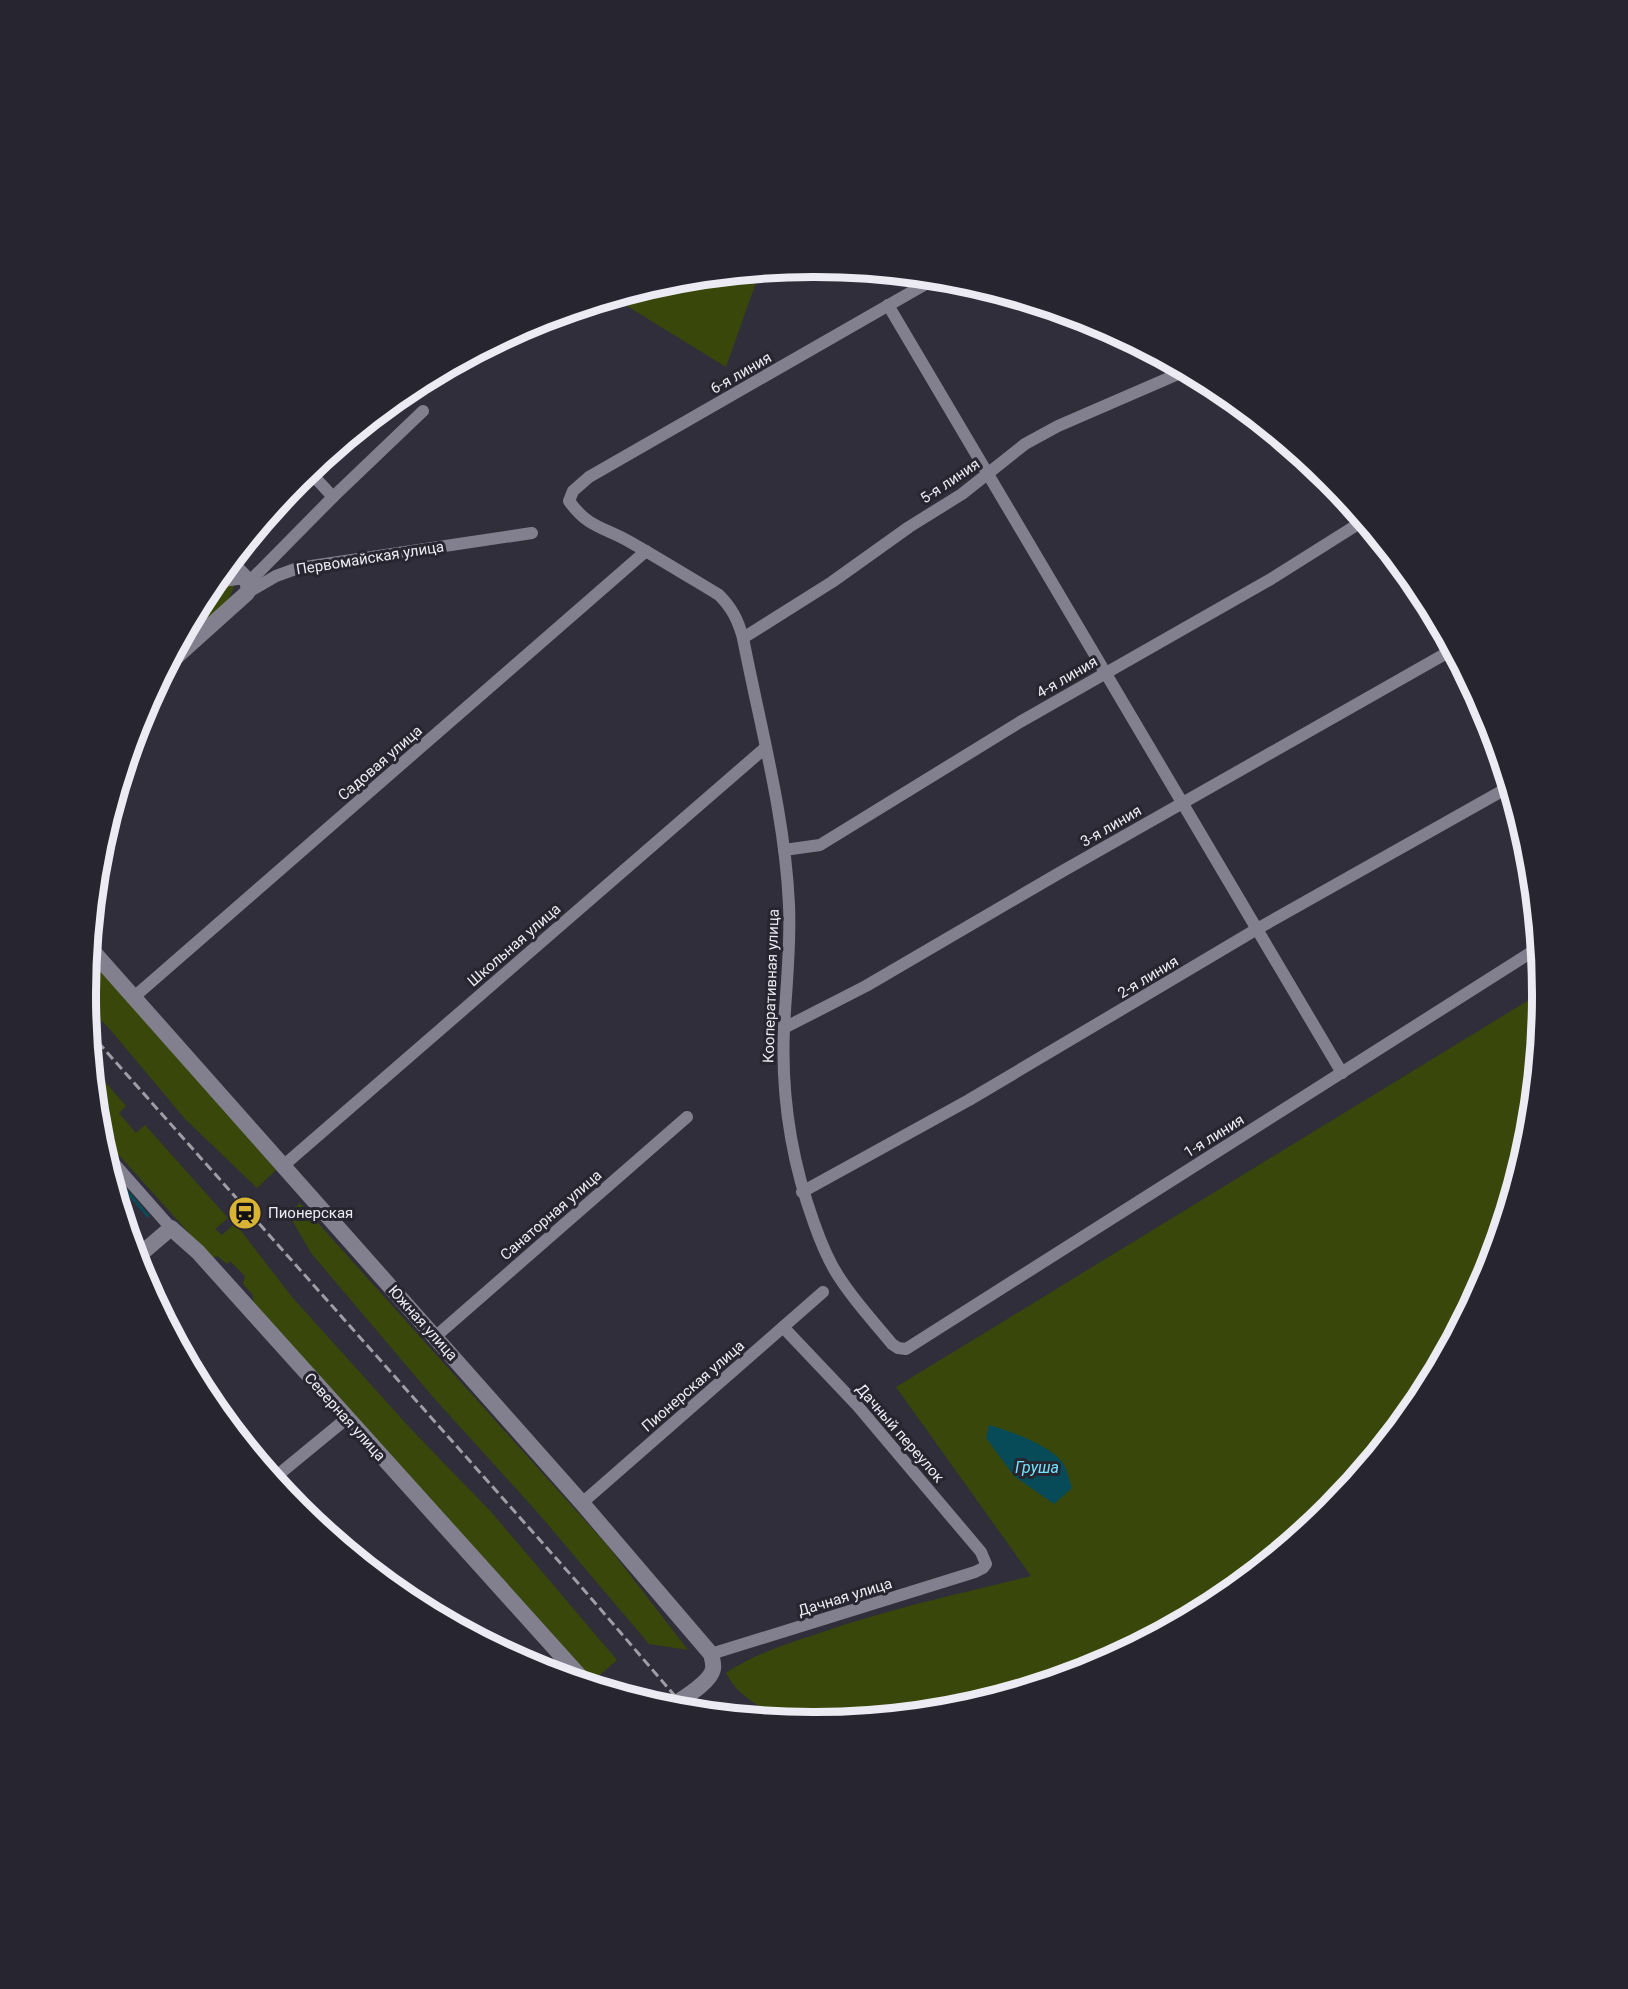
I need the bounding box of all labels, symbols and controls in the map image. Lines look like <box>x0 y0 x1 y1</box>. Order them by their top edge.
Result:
street label: 6-я линия <box>707 348 775 398</box>
street label: 5-я линия <box>917 455 983 507</box>
street label: Первомайская улица <box>295 537 445 579</box>
street label: 4-я линия <box>1033 652 1101 702</box>
street label: Садовая улица <box>334 722 426 804</box>
street label: 3-я линия <box>1077 801 1145 851</box>
street label: Школьная улица <box>464 900 564 990</box>
street label: Кооперативная улица <box>759 909 783 1063</box>
street label: 2-я линия <box>1114 952 1182 1002</box>
street label: 1-я линия <box>1181 1111 1247 1161</box>
street label: Санаторная улица <box>497 1166 605 1264</box>
station icon: Пионерская <box>227 1195 263 1231</box>
place label: Пионерская <box>268 1204 353 1222</box>
street label: Южная улица <box>385 1282 461 1364</box>
street label: Пионерская улица <box>638 1336 748 1436</box>
street label: Северная улица <box>301 1369 389 1465</box>
street label: Дачный переулок <box>852 1380 948 1486</box>
water label: Груша <box>1015 1458 1059 1477</box>
street label: Дачная улица <box>796 1574 894 1620</box>

